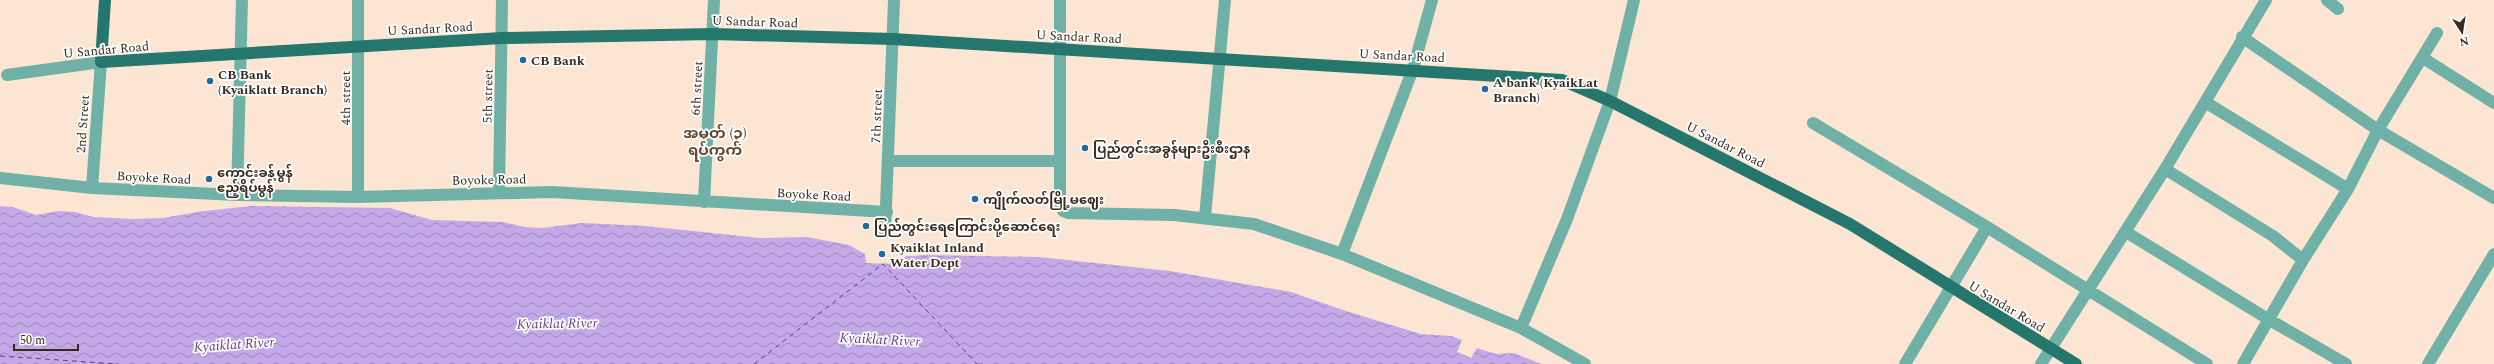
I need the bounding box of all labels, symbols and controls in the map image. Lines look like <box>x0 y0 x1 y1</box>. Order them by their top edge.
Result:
street label: U Sandar Road <box>712 11 798 33</box>
north arrow <box>2442 12 2482 52</box>
street label: U Sandar Road <box>386 17 474 41</box>
street label: U Sandar Road <box>1035 25 1123 49</box>
text: N <box>2458 32 2470 51</box>
street label: U Sandar Road <box>62 36 150 64</box>
street label: U Sandar Road <box>1358 44 1446 68</box>
place label: CB Bank <box>531 51 585 71</box>
marker: CB Bank <box>518 55 528 65</box>
street label: 6th street <box>686 60 708 116</box>
place label: CB Bank (Kyaiklatt Branch) <box>218 65 327 100</box>
street label: 5th street <box>478 68 498 123</box>
street label: 4th street <box>336 70 356 125</box>
place label: A bank (KyaikLat Branch) <box>1493 73 1598 108</box>
marker: CB Bank (Kyaiklatt Branch) <box>205 76 215 86</box>
marker: A bank (KyaikLat Branch) <box>1480 84 1490 94</box>
street label: 7th street <box>866 88 888 144</box>
street label: 2nd Street <box>71 94 95 154</box>
street label: U Sandar Road <box>1683 116 1768 173</box>
district label: အမှတ် (၃) ရပ်ကွက် <box>683 122 747 162</box>
place label: ပြည်တွင်းအခွန်များဦးစီးဌာန <box>1093 139 1250 160</box>
marker: ပြည်တွင်းအခွန်များဦးစီးဌာန <box>1080 143 1090 153</box>
place label: ကောင်းခန့်မွန် ဧည့်ရိပ်မွန် <box>217 163 293 198</box>
street label: Boyoke Road <box>116 166 192 190</box>
street label: Boyoke Road <box>451 169 527 191</box>
marker: ကောင်းခန့်မွန် ဧည့်ရိပ်မွန် <box>204 174 214 184</box>
street label: Boyoke Road <box>776 183 852 207</box>
place label: ကျိုက်လတ်မြို့မဈေး <box>983 190 1104 211</box>
marker: ကျိုက်လတ်မြို့မဈေး <box>970 194 980 204</box>
place label: ပြည်တွင်းရေကြောင်းပို့ဆောင်ရေး <box>874 217 1061 237</box>
marker: ပြည်တွင်းရေကြောင်းပို့ဆောင်ရေး <box>861 221 871 231</box>
place label: Kyaiklat Inland Water Dept <box>890 238 984 273</box>
marker: Kyaiklat Inland Water Dept <box>877 249 887 259</box>
street label: U Sandar Road <box>1964 276 2049 338</box>
water label: Kyaiklat River <box>516 312 598 335</box>
scale bar <box>14 326 78 352</box>
water label: Kyaiklat River <box>839 327 921 352</box>
text: 50 m <box>20 331 45 350</box>
water label: Kyaiklat River <box>193 331 275 358</box>

